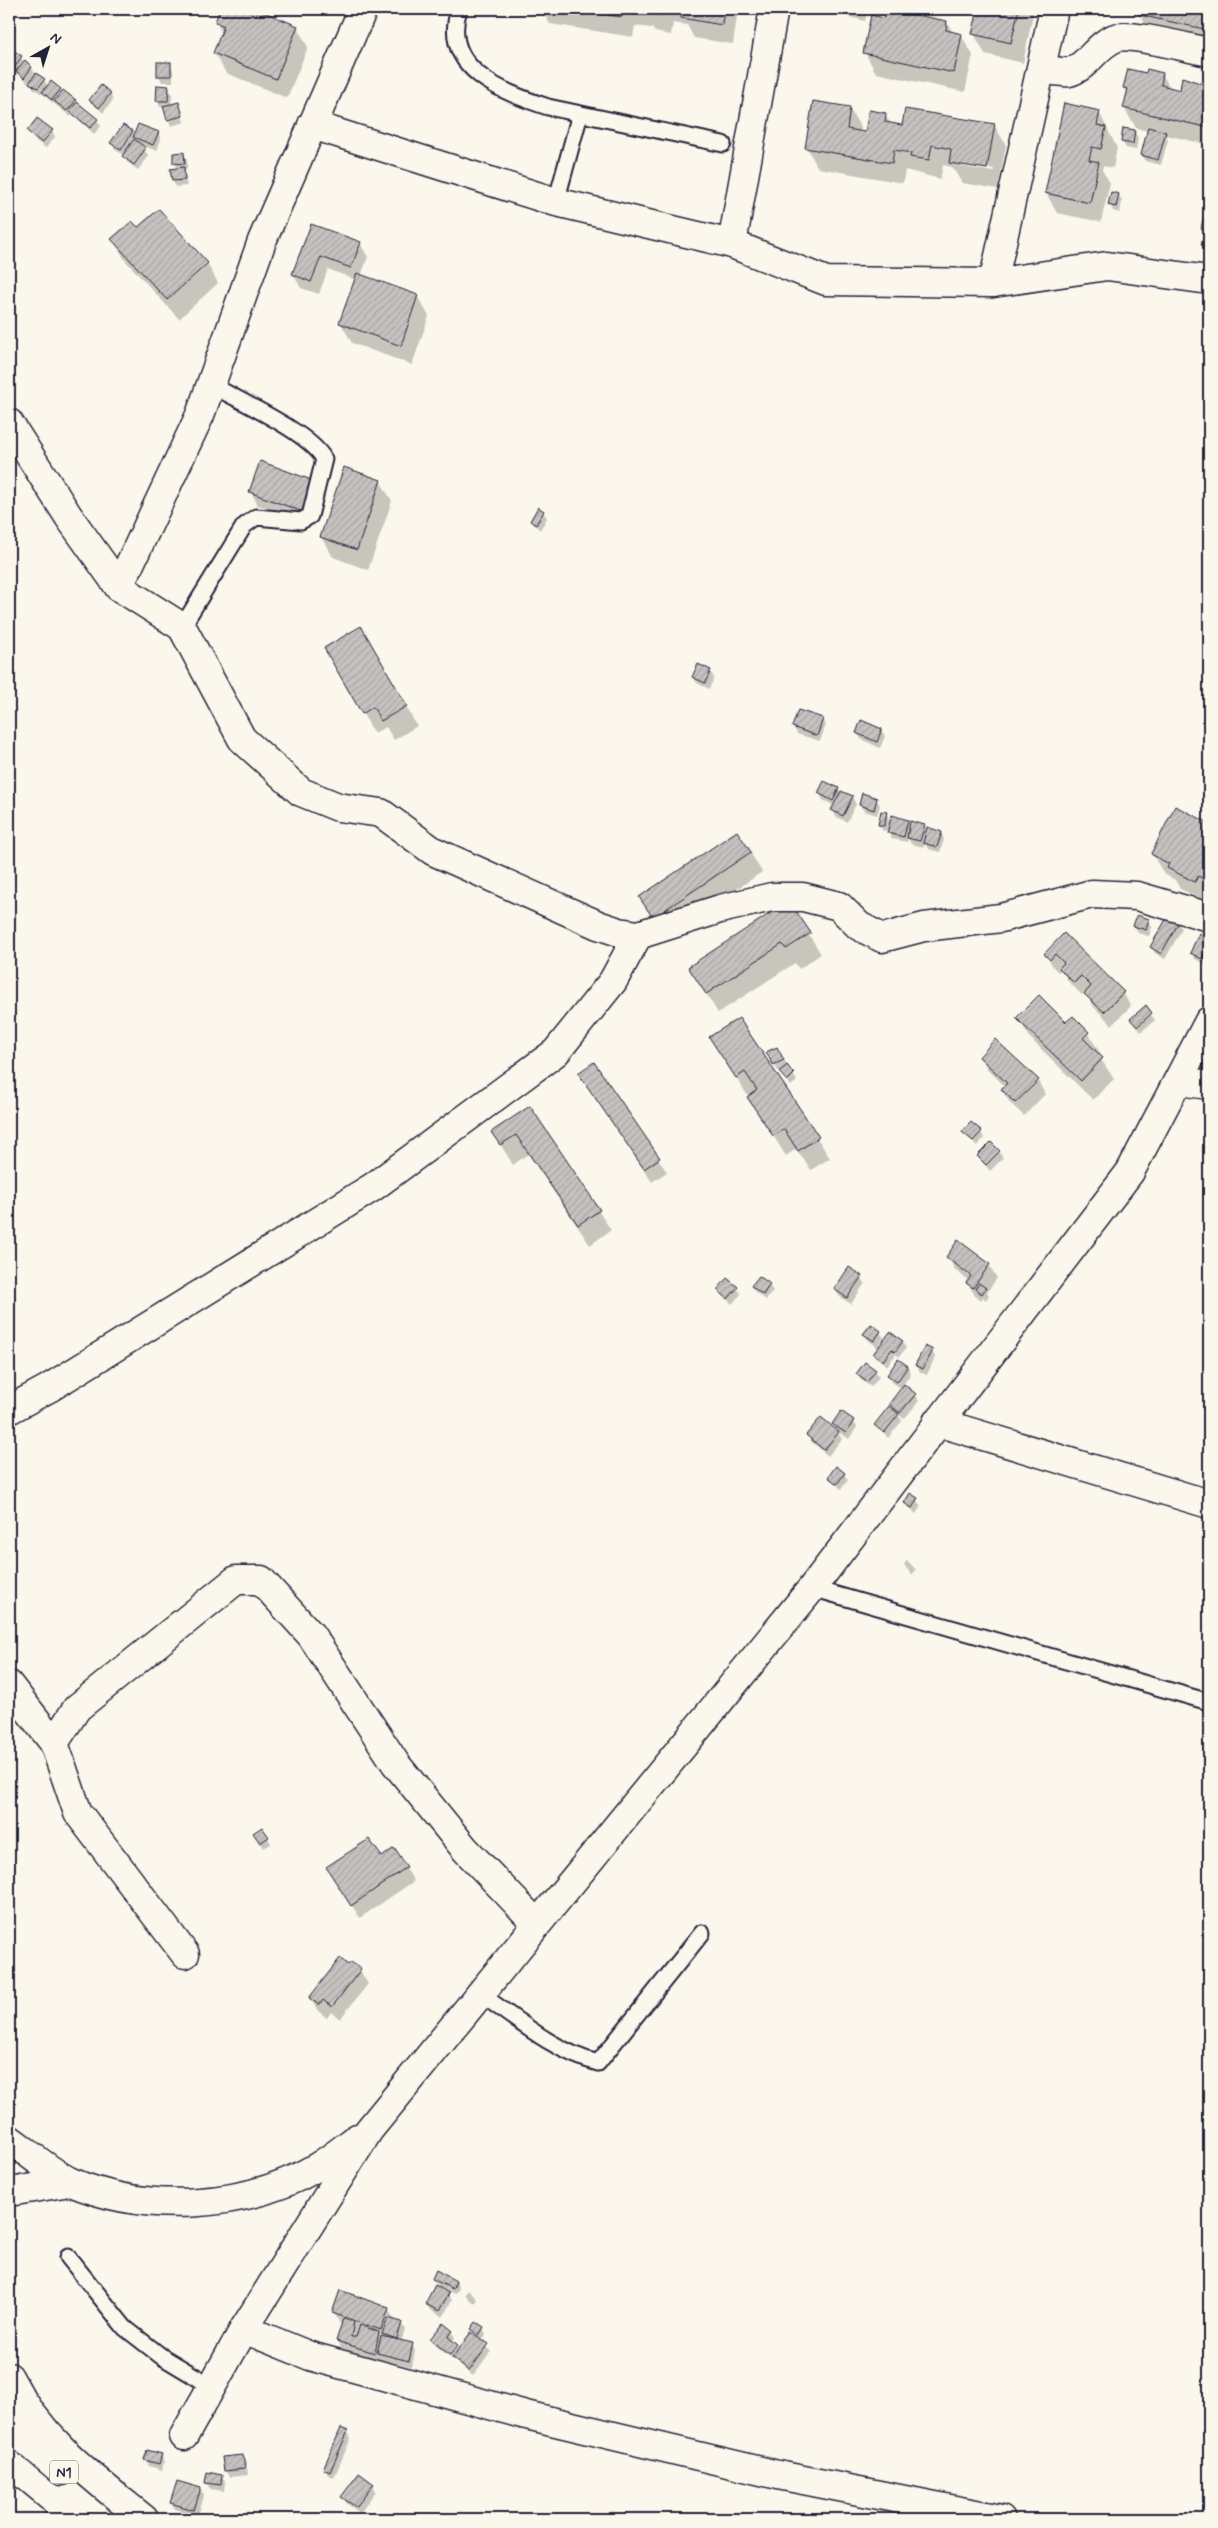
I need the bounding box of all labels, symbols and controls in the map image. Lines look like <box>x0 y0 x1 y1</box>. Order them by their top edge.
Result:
north arrow <box>22 22 72 72</box>
text: N <box>46 29 65 49</box>
road number: N1 <box>50 2460 78 2484</box>

